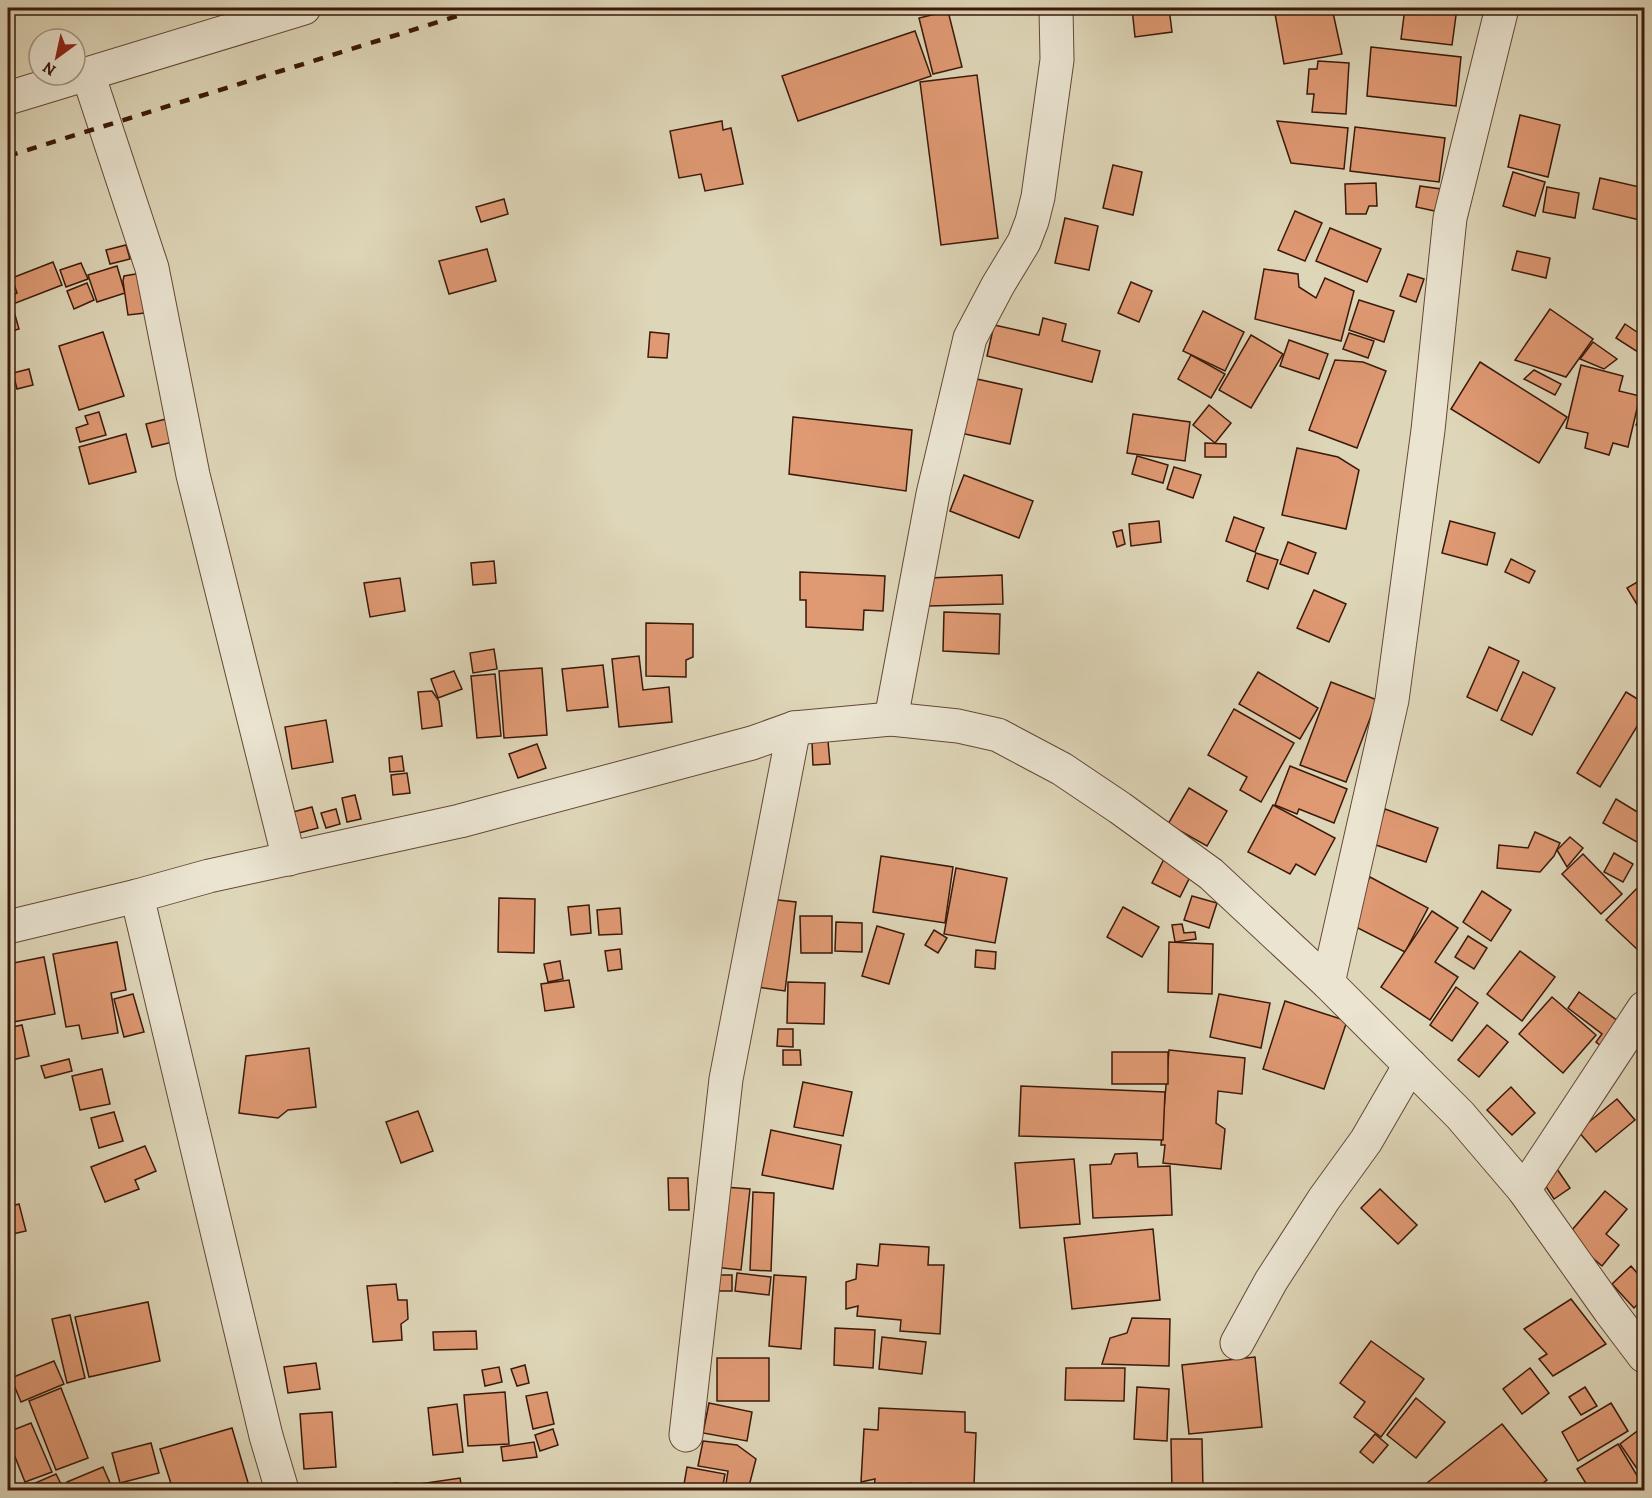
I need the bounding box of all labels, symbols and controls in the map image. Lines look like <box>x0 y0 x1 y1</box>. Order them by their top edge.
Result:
north arrow <box>27 27 87 87</box>
text: N <box>38 56 60 81</box>

